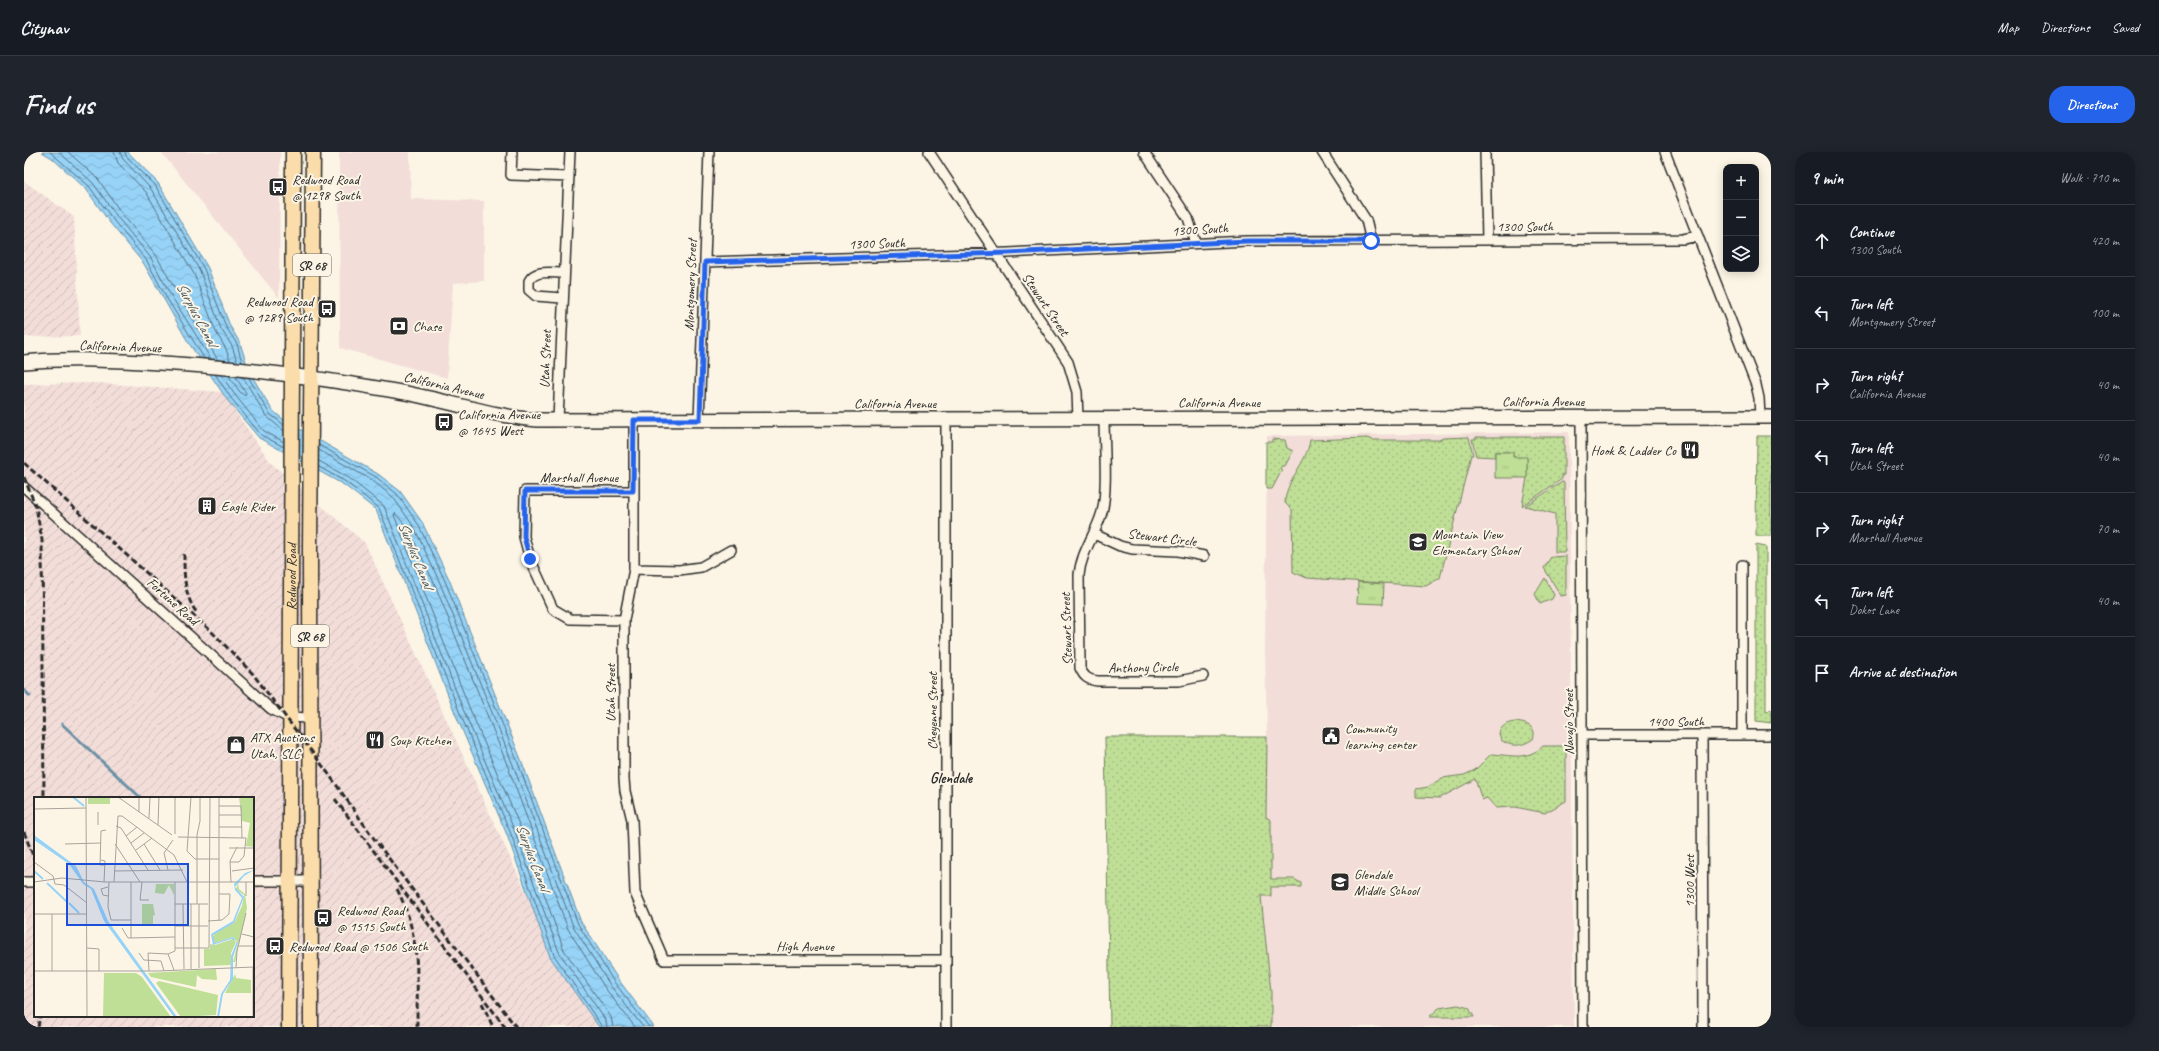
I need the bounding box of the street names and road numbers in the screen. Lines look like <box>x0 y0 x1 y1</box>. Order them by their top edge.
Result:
street label: 1300 South <box>1497 218 1554 235</box>
street label: 1300 South <box>1171 219 1229 240</box>
street label: 1300 South <box>849 234 906 253</box>
street label: Montgomery Street <box>680 236 701 331</box>
road number: SR 68 <box>293 254 331 276</box>
street label: Stewart Street <box>1018 270 1074 340</box>
street label: Utah Street <box>536 328 555 388</box>
street label: California Avenue <box>79 337 163 356</box>
street label: California Avenue <box>402 368 487 403</box>
street label: California Avenue <box>1502 393 1585 410</box>
street label: California Avenue <box>1178 394 1261 411</box>
street label: California Avenue <box>854 395 937 412</box>
street label: Marshall Avenue <box>540 469 620 486</box>
street label: Stewart Circle <box>1127 525 1198 550</box>
street label: Redwood Road <box>283 541 300 611</box>
street label: Fortune Road <box>143 574 204 631</box>
street label: Stewart Street <box>1057 591 1076 665</box>
road number: SR 68 <box>291 625 329 647</box>
street label: Anthony Circle <box>1108 658 1179 677</box>
street label: Utah Street <box>602 663 619 722</box>
street label: Cheyenne Street <box>924 671 941 750</box>
street label: Navajo Street <box>1560 688 1577 755</box>
street label: 1400 South <box>1648 713 1705 730</box>
street label: 1300 West <box>1681 853 1698 907</box>
street label: High Avenue <box>776 938 835 955</box>

